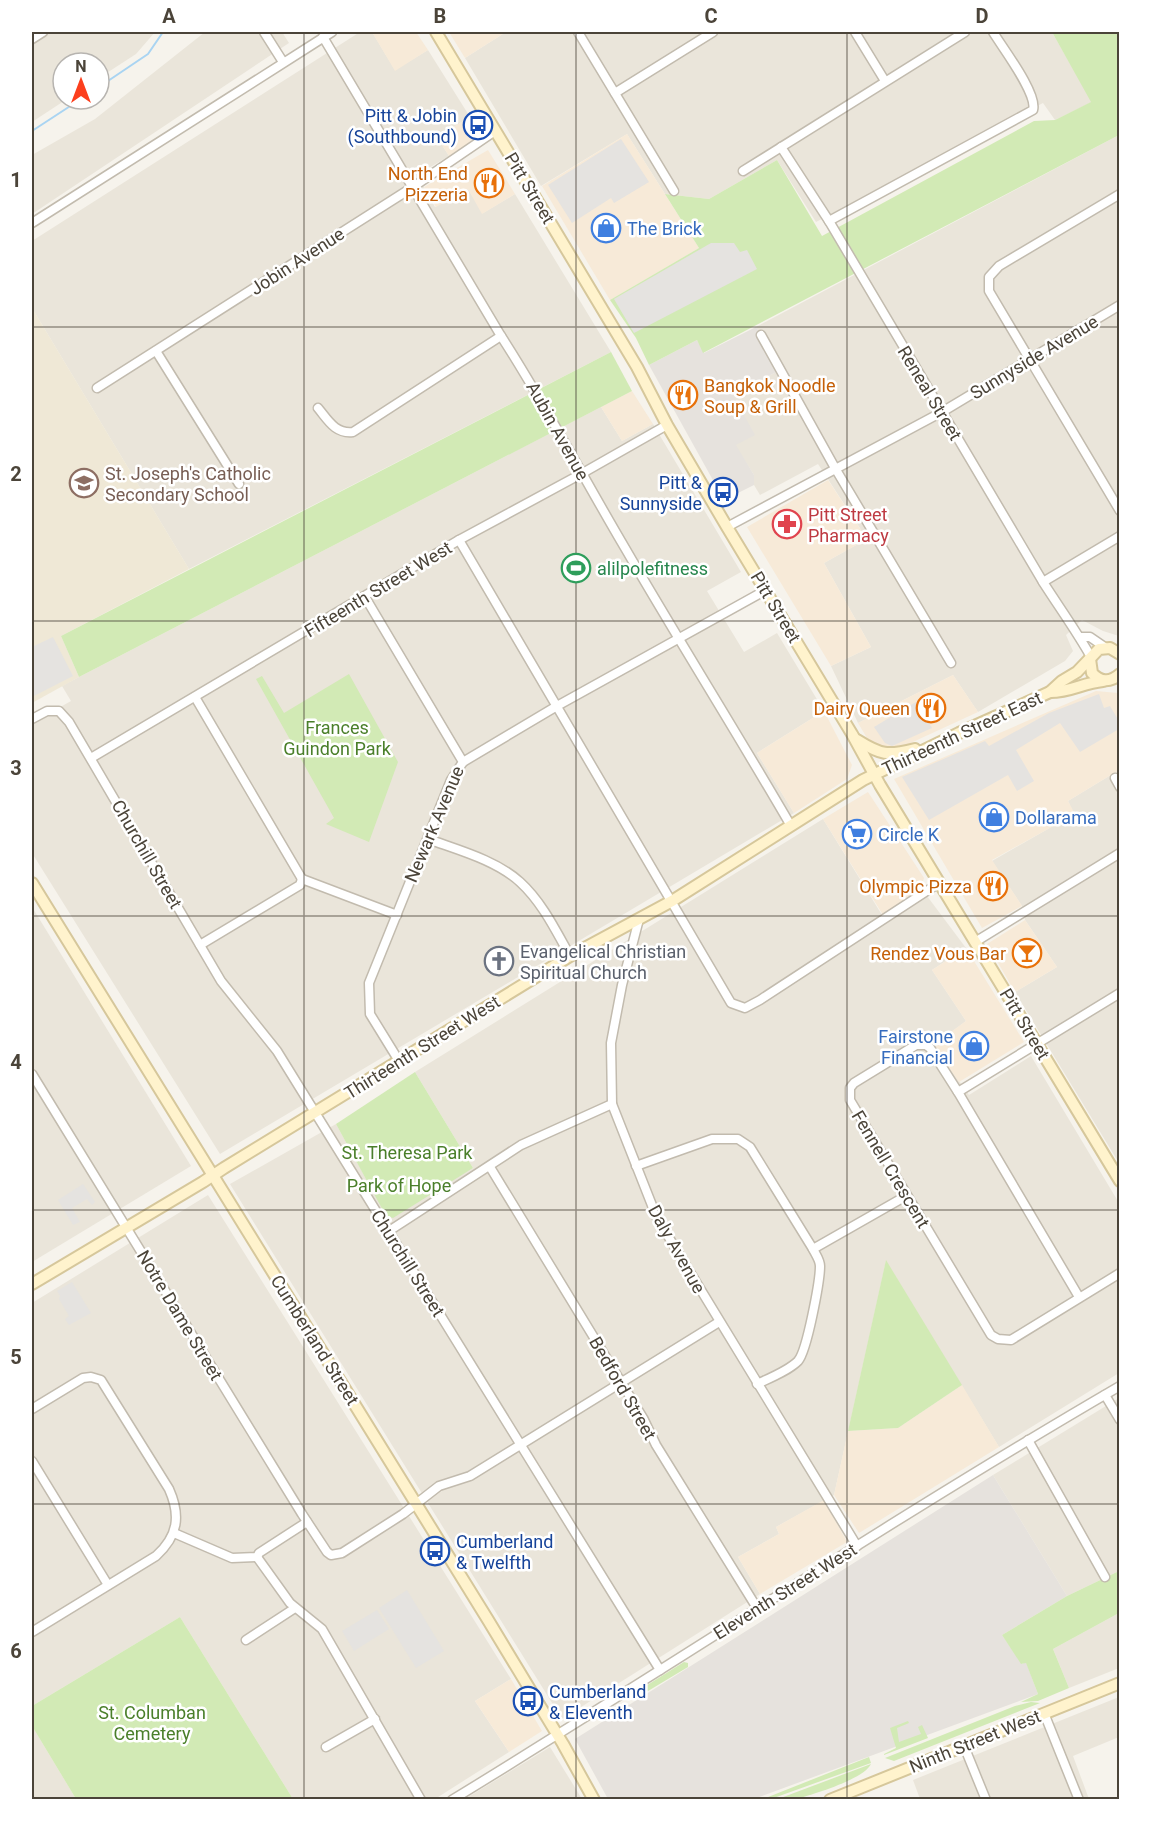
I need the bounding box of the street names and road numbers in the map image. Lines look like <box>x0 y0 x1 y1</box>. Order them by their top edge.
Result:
street label: Pitt Street <box>501 149 560 228</box>
street label: Jobin Avenue <box>246 223 348 299</box>
street label: Sunnyside Avenue <box>966 310 1102 404</box>
street label: Reneal Street <box>894 342 966 444</box>
street label: Aubin Avenue <box>522 378 594 484</box>
street label: Fifteenth Street West <box>301 537 456 641</box>
street label: Pitt Street <box>747 568 806 647</box>
street label: Thirteenth Street East <box>879 687 1045 779</box>
street label: Newark Avenue <box>400 763 468 885</box>
street label: Churchill Street <box>107 796 187 912</box>
street label: Pitt Street <box>996 985 1055 1064</box>
street label: Thirteenth Street West <box>340 991 504 1103</box>
street label: Fennell Crescent <box>848 1106 934 1232</box>
street label: Daly Avenue <box>644 1201 710 1297</box>
street label: Churchill Street <box>367 1206 449 1320</box>
street label: Notre Dame Street <box>133 1246 227 1384</box>
street label: Cumberland Street <box>267 1271 364 1409</box>
street label: Bedford Street <box>585 1333 661 1443</box>
street label: Eleventh Street West <box>710 1538 861 1644</box>
street label: Ninth Street West <box>906 1705 1044 1777</box>

